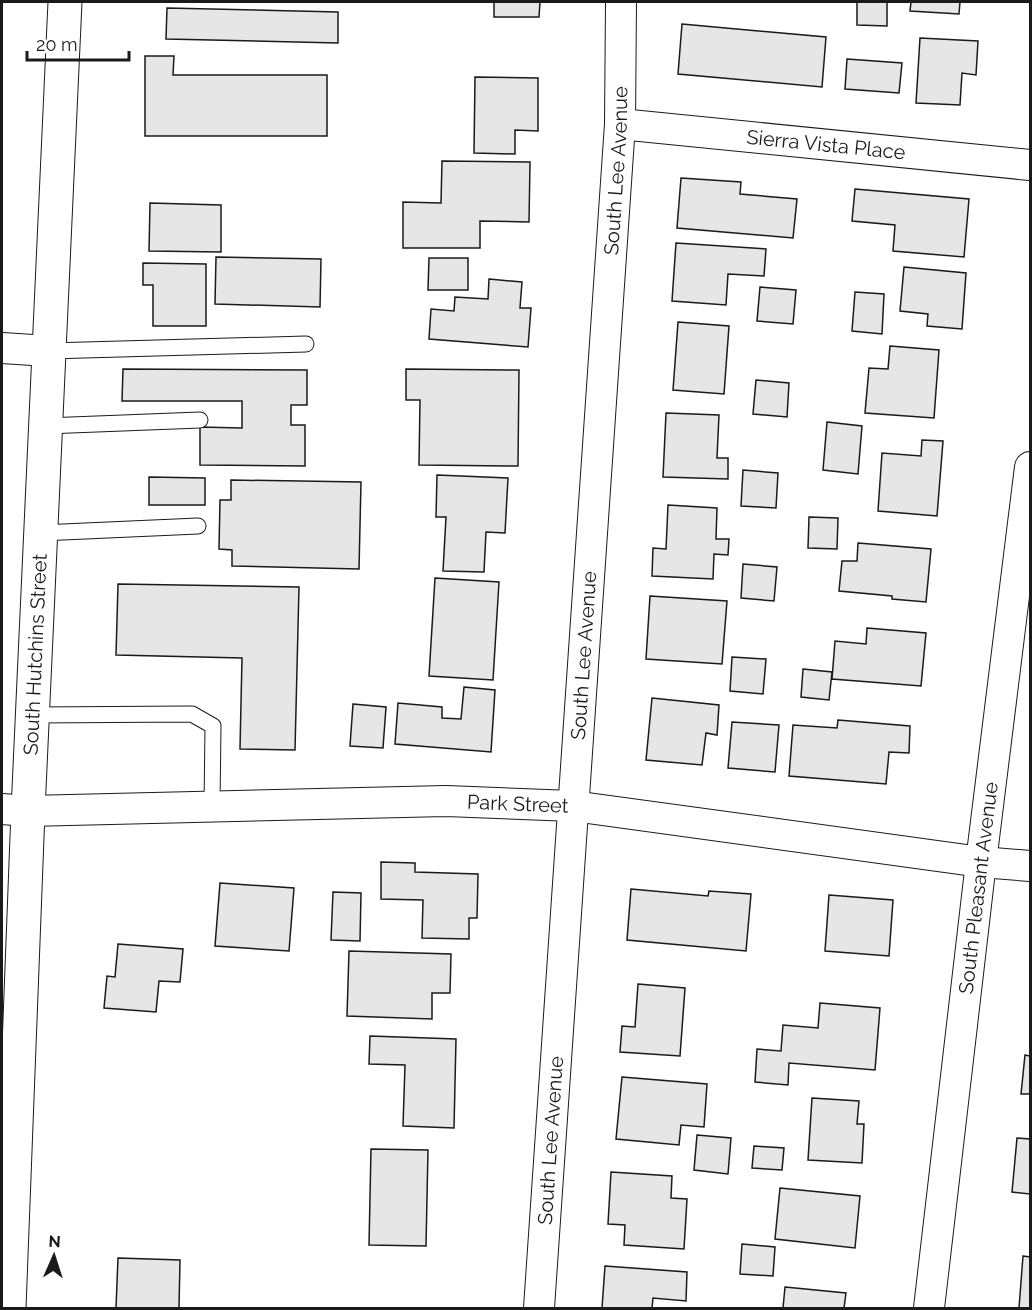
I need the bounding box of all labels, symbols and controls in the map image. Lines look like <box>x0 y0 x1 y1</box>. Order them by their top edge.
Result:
scale bar <box>27 24 129 62</box>
text: 20 m <box>36 34 78 55</box>
street label: South Lee Avenue <box>599 86 632 256</box>
street label: Sierra Vista Place <box>745 125 907 164</box>
street label: South Hutchins Street <box>19 553 52 756</box>
street label: South Lee Avenue <box>566 570 601 741</box>
street label: South Pleasant Avenue <box>954 780 1003 995</box>
street label: Park Street <box>467 790 569 818</box>
street label: South Lee Avenue <box>533 1055 568 1226</box>
north arrow <box>24 1226 84 1286</box>
text: N <box>48 1232 61 1251</box>

